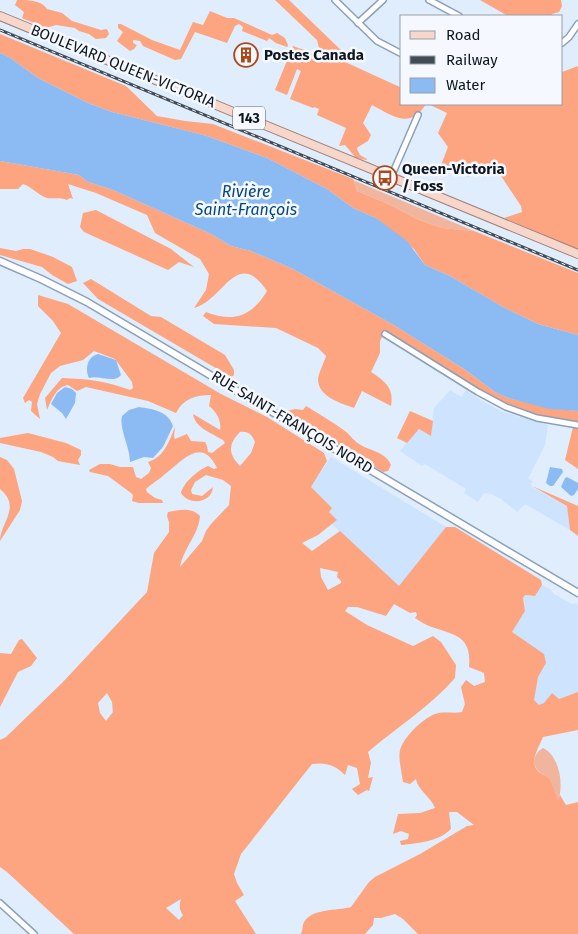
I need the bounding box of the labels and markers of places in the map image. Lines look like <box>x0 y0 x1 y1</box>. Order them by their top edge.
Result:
building icon: Postes Canada <box>233 42 259 68</box>
place label: Postes Canada <box>264 46 364 64</box>
place label: Queen-Victoria / Foss <box>402 160 505 195</box>
bus stop icon: Queen-Victoria / Foss <box>372 165 398 191</box>

